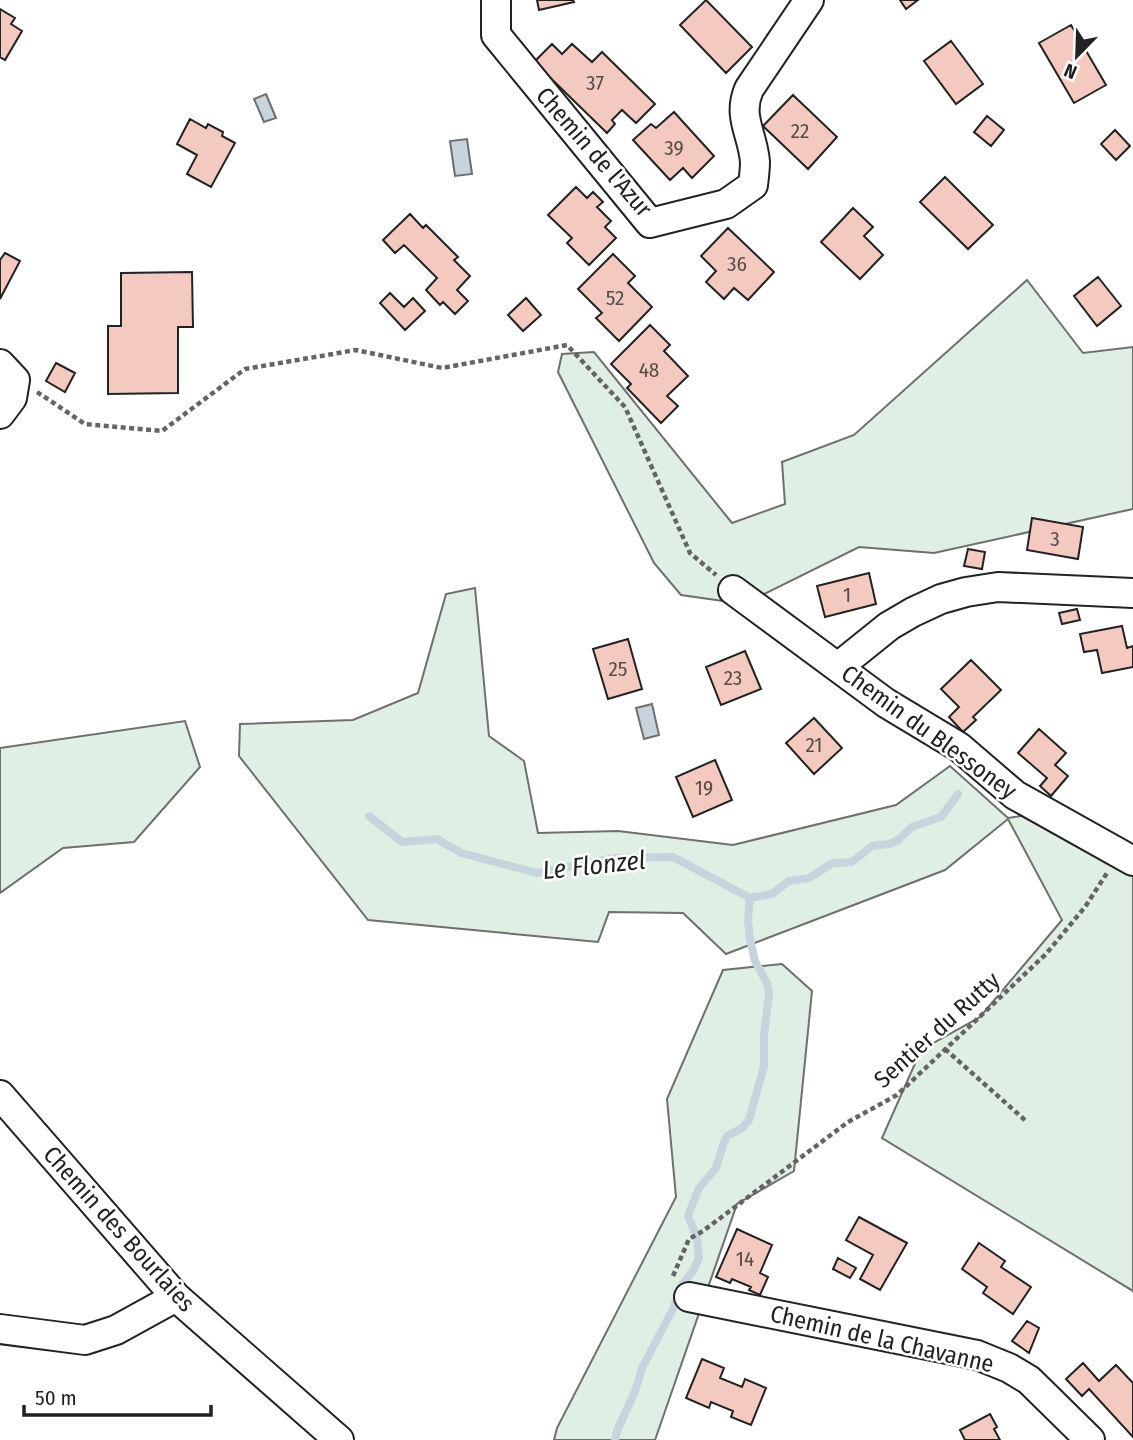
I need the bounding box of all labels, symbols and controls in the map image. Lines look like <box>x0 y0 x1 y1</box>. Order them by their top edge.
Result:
north arrow <box>1042 21 1112 91</box>
text: N <box>1061 58 1080 84</box>
house number: 37 <box>586 70 604 96</box>
street label: Chemin de l'Azur <box>530 81 658 223</box>
house number: 22 <box>791 118 809 144</box>
house number: 39 <box>664 135 684 161</box>
house number: 36 <box>727 251 747 277</box>
house number: 52 <box>606 285 624 311</box>
house number: 48 <box>639 357 659 383</box>
house number: 3 <box>1050 526 1060 552</box>
house number: 1 <box>843 582 851 608</box>
house number: 25 <box>609 656 627 682</box>
street label: Chemin du Blessoney <box>836 659 1022 805</box>
house number: 23 <box>724 665 742 691</box>
house number: 21 <box>806 732 823 758</box>
house number: 19 <box>695 775 713 801</box>
water label: Le Flonzel <box>541 845 647 886</box>
street label: Sentier du Rutty <box>868 966 1006 1094</box>
street label: Chemin des Bourlaies <box>37 1141 201 1317</box>
house number: 14 <box>736 1246 754 1272</box>
street label: Chemin de la Chavanne <box>768 1300 996 1378</box>
scale bar <box>24 1374 212 1418</box>
text: 50 m <box>35 1385 77 1411</box>

